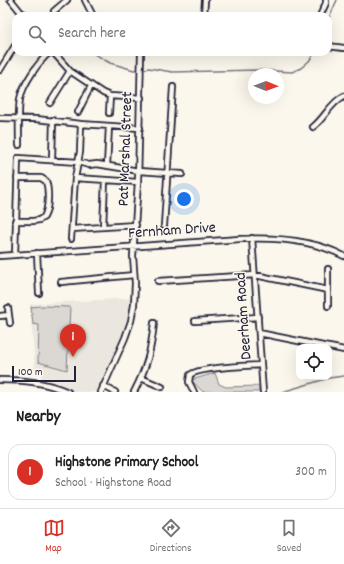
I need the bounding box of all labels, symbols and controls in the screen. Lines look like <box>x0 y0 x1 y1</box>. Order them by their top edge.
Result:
search box <box>12 12 332 56</box>
icon: search <box>26 23 48 45</box>
text: Search here <box>58 23 126 45</box>
north arrow <box>248 68 284 104</box>
street label: Pat Marshal Street <box>112 91 140 207</box>
your location <box>174 189 194 209</box>
street label: Fernham Drive <box>127 216 217 246</box>
street label: Deerham Road <box>229 271 259 361</box>
pin: 1 <box>60 324 86 357</box>
map controls <box>296 344 332 380</box>
button: locate <box>296 344 332 380</box>
scale bar <box>12 364 76 383</box>
text: 100 m <box>18 365 42 381</box>
text: Nearby <box>16 406 60 430</box>
text: Highstone Primary School <box>55 452 198 474</box>
text: 1 <box>29 463 31 482</box>
text: 300 m <box>295 463 327 482</box>
text: School · Highstone Road <box>55 474 171 493</box>
tab: Map <box>43 517 65 557</box>
tab: Directions <box>150 517 192 557</box>
tab: Saved <box>277 517 301 557</box>

